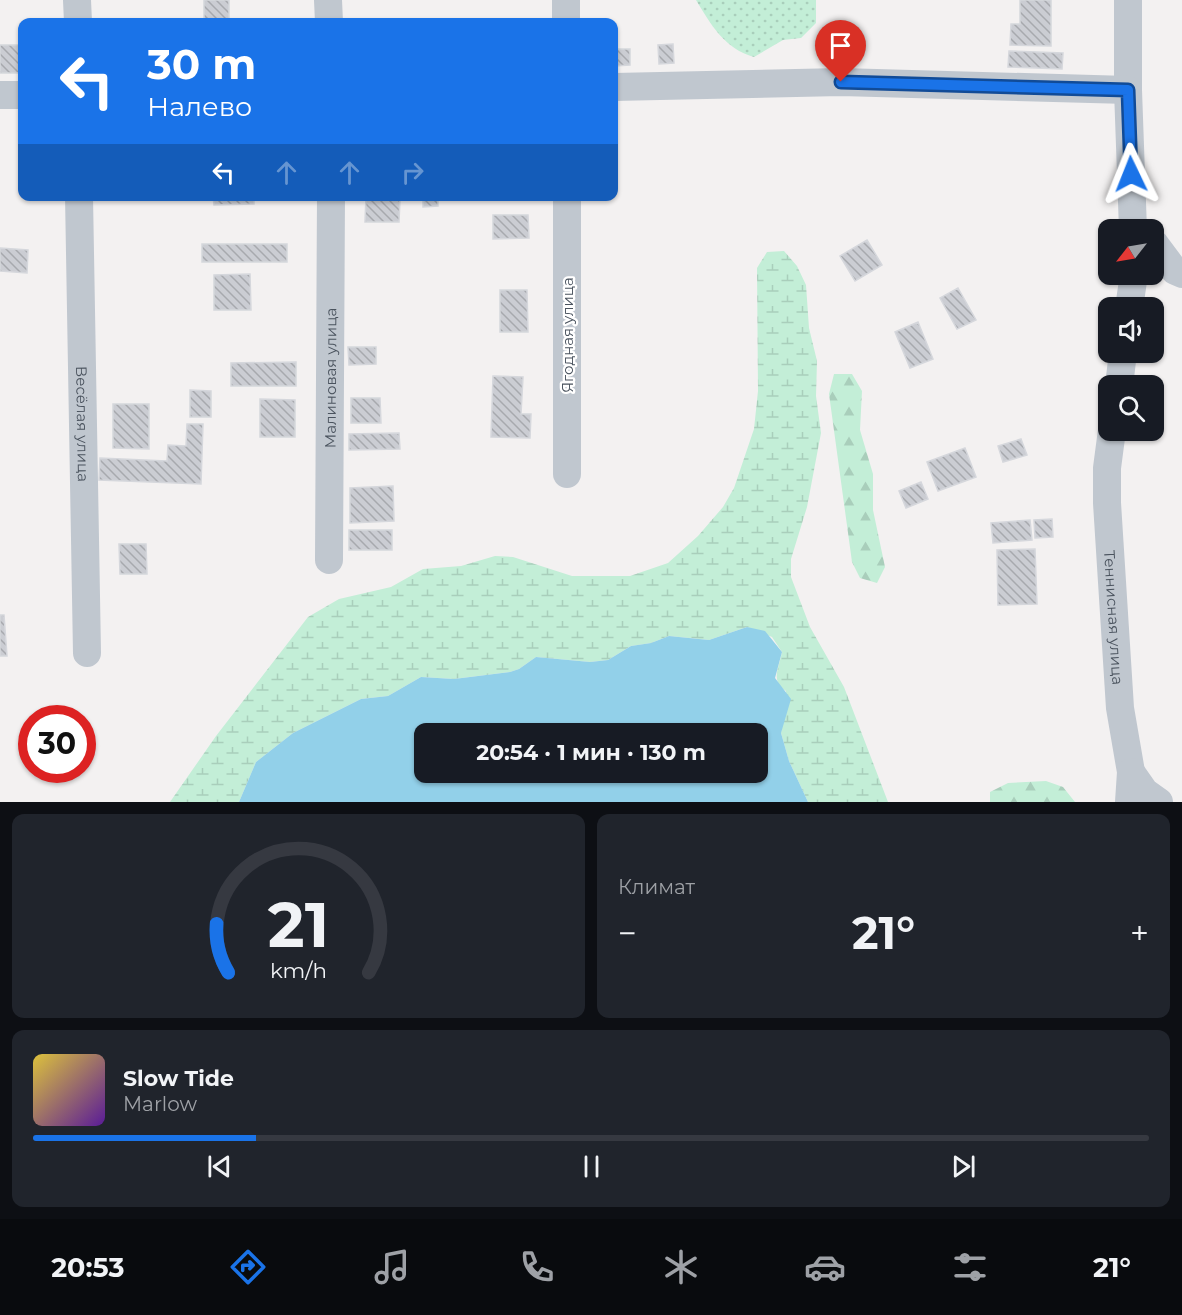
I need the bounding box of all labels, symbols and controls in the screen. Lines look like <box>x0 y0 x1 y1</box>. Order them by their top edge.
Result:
pin <box>815 20 866 82</box>
icon: arrive <box>824 29 857 62</box>
text: 30 m <box>147 38 256 90</box>
icon: left <box>48 42 126 120</box>
text: Налево <box>147 90 252 123</box>
position arrow <box>1099 142 1163 206</box>
icon: left <box>207 156 240 189</box>
icon: ahead <box>270 156 303 189</box>
icon: ahead <box>333 156 366 189</box>
icon: right <box>396 156 429 189</box>
north arrow <box>1098 219 1164 285</box>
map controls <box>1098 219 1164 441</box>
street label: Ягодная улица <box>558 277 577 393</box>
button: sound <box>1098 297 1164 363</box>
street label: Малиновая улица <box>320 308 340 448</box>
street label: Весёлая улица <box>72 366 94 482</box>
button: search <box>1098 375 1164 441</box>
street label: Теннисная улица <box>1101 549 1128 685</box>
speed limit sign: 30 <box>18 705 96 783</box>
text: 20:54 · 1 мин · 130 m <box>476 739 706 766</box>
text: Климат <box>618 875 695 899</box>
text: 21 <box>268 887 329 963</box>
text: 21° <box>852 905 915 960</box>
text: − <box>618 913 637 953</box>
text: + <box>1130 913 1149 953</box>
text: km/h <box>270 957 327 983</box>
text: Slow Tide <box>123 1065 234 1092</box>
text: Marlow <box>123 1092 197 1116</box>
icon: previous <box>203 1150 236 1183</box>
icon: pause <box>575 1150 608 1183</box>
icon: next <box>947 1150 980 1183</box>
icon: directions <box>227 1246 269 1288</box>
icon: music <box>371 1246 413 1288</box>
icon: phone <box>516 1246 558 1288</box>
icon: climate <box>660 1246 702 1288</box>
icon: car <box>804 1246 846 1288</box>
icon: filters <box>949 1246 991 1288</box>
text: 20:53 <box>51 1251 124 1284</box>
text: 21° <box>1093 1251 1131 1284</box>

